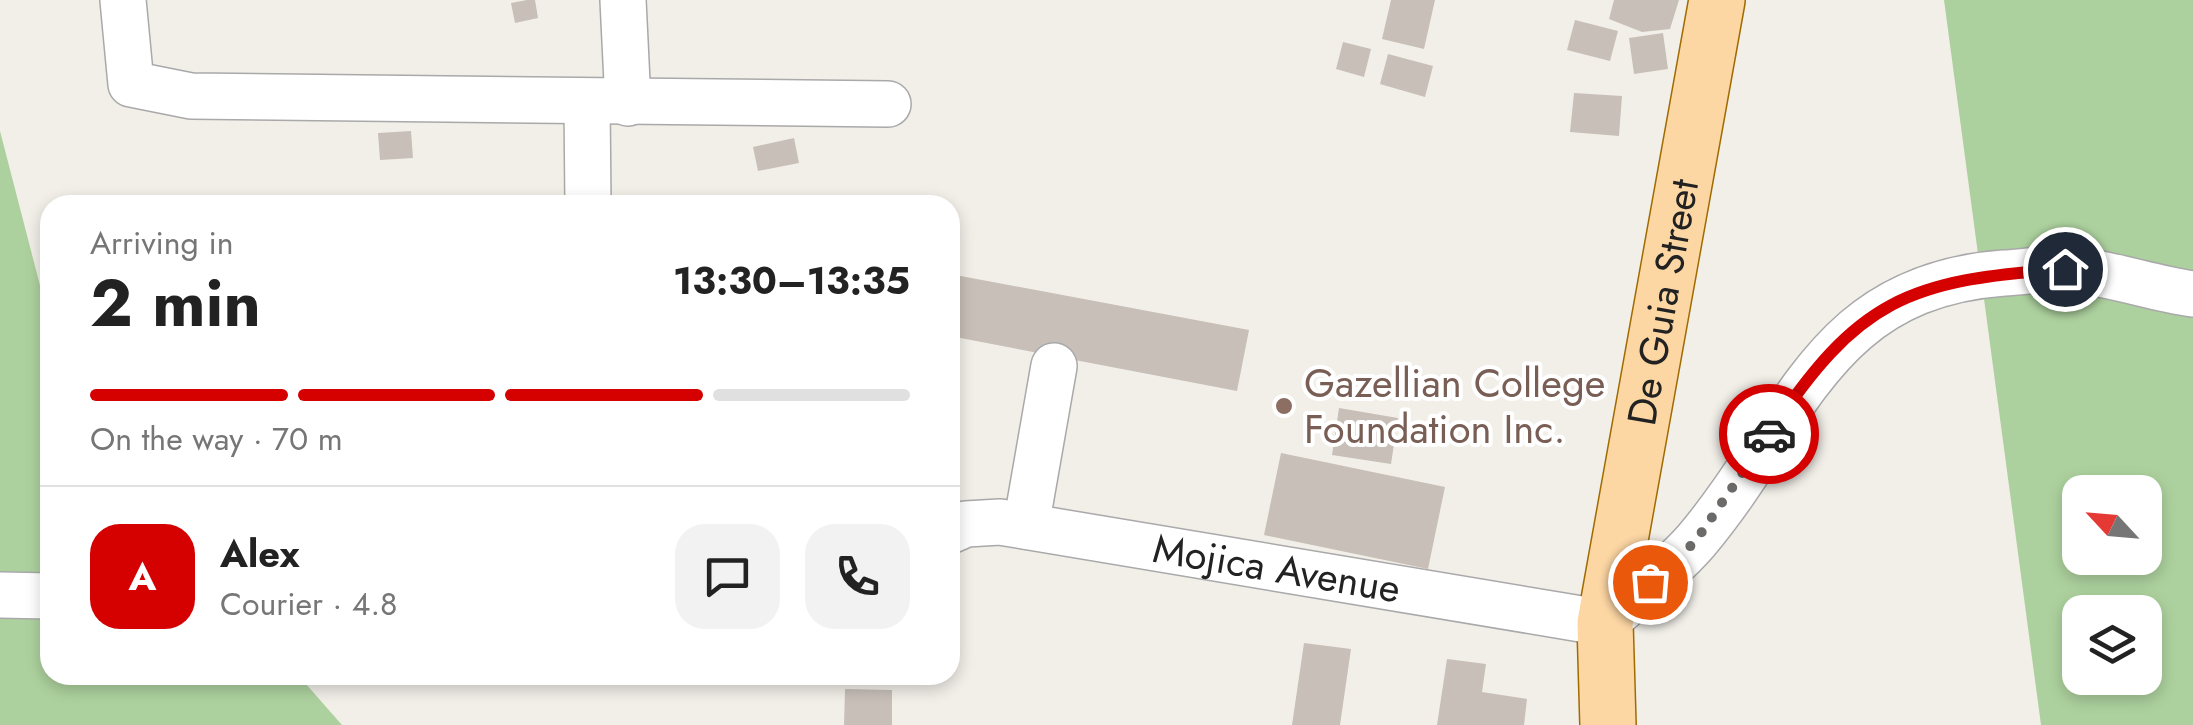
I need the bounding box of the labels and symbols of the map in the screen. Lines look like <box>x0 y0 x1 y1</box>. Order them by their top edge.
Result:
street label: De Guia Street <box>1612 174 1713 430</box>
pin <box>2023 227 2108 312</box>
place label: Gazellian College Foundation Inc. <box>1304 354 1605 458</box>
courier <box>1719 384 1819 484</box>
marker: Gazellian College Foundation Inc. <box>1273 395 1295 417</box>
north arrow <box>2062 475 2162 575</box>
street label: Mojica Avenue <box>1149 519 1405 617</box>
pin <box>1608 540 1693 625</box>

